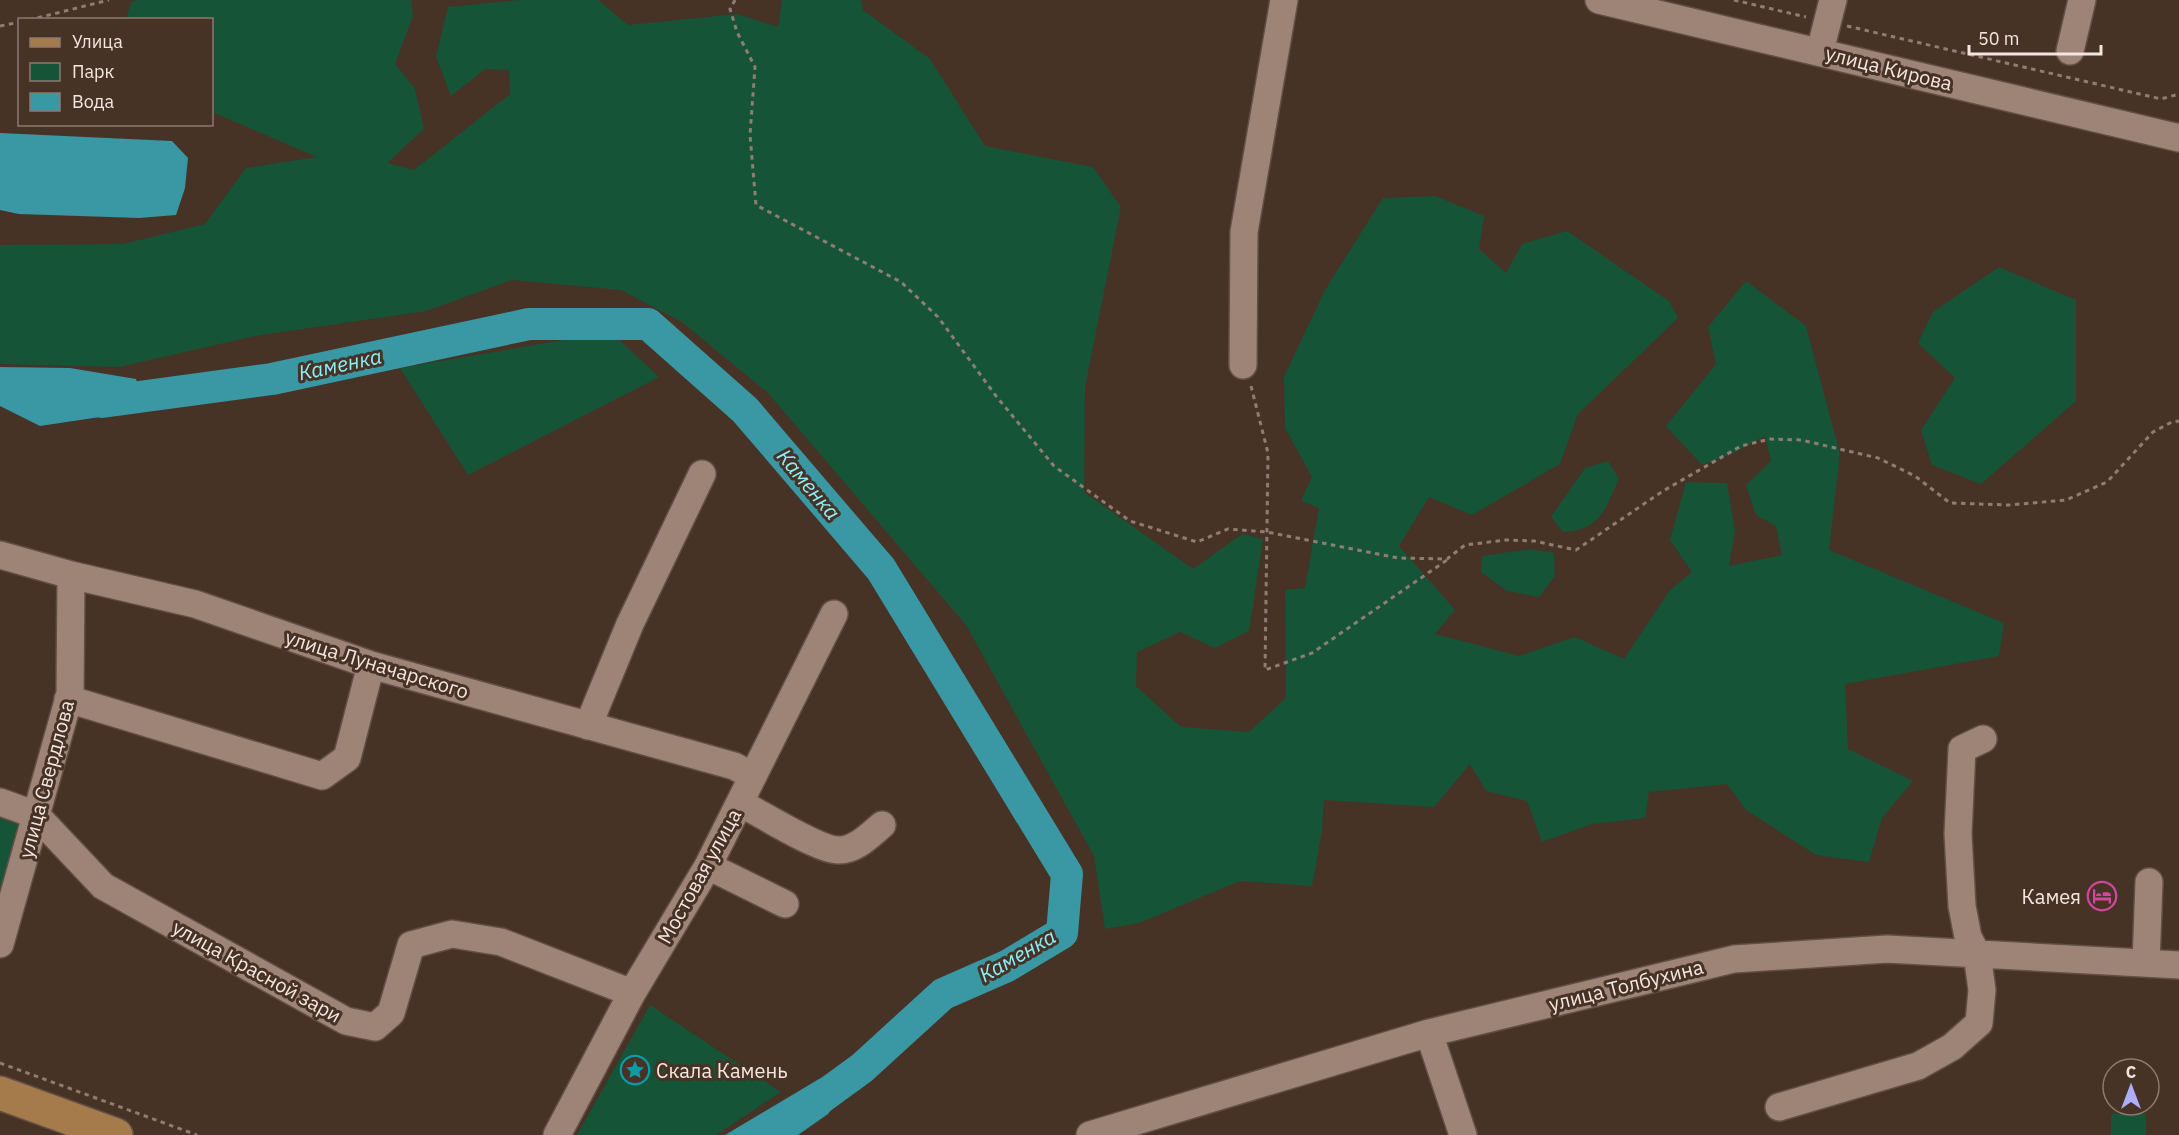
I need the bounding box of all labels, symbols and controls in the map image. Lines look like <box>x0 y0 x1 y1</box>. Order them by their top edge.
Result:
legend <box>18 18 213 126</box>
scale bar <box>1969 18 2101 56</box>
text: 50 m <box>1978 27 2020 50</box>
text: Улица <box>72 30 123 53</box>
street label: улица Кирова <box>1823 39 1955 97</box>
text: Парк <box>72 60 115 83</box>
text: Вода <box>72 90 115 113</box>
water label: Каменка <box>296 342 384 386</box>
water label: Каменка <box>771 443 847 525</box>
street label: улица Луначарского <box>282 623 472 705</box>
street label: улица Свердлова <box>12 697 80 861</box>
street label: Мостовая улица <box>651 803 747 948</box>
hotel icon: Камея <box>2086 880 2118 912</box>
place label: Камея <box>2022 883 2081 910</box>
street label: улица Красной зари <box>168 913 346 1029</box>
water label: Каменка <box>973 922 1061 988</box>
street label: улица Толбухина <box>1546 953 1706 1017</box>
place icon: Скала Камень <box>619 1054 651 1086</box>
place label: Скала Камень <box>656 1057 788 1084</box>
north arrow <box>2101 1057 2161 1117</box>
text: С <box>2126 1062 2136 1082</box>

